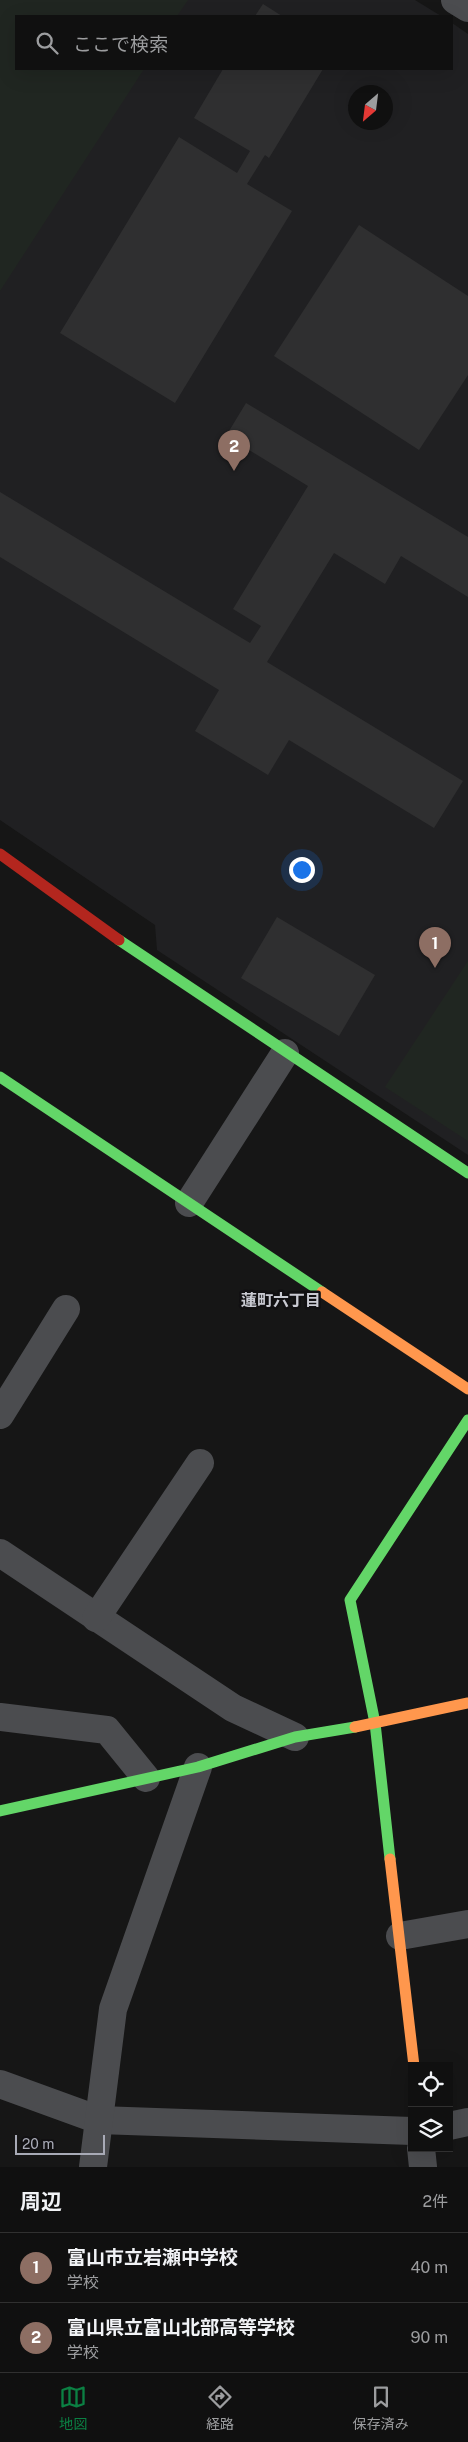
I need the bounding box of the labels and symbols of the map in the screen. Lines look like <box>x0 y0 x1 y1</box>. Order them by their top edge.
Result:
north arrow <box>348 85 393 130</box>
pin: 2 <box>218 430 250 471</box>
your location <box>289 857 315 883</box>
pin: 1 <box>419 927 451 968</box>
district label: 蓮町六丁目 <box>241 1291 321 1310</box>
scale bar <box>15 2132 105 2155</box>

